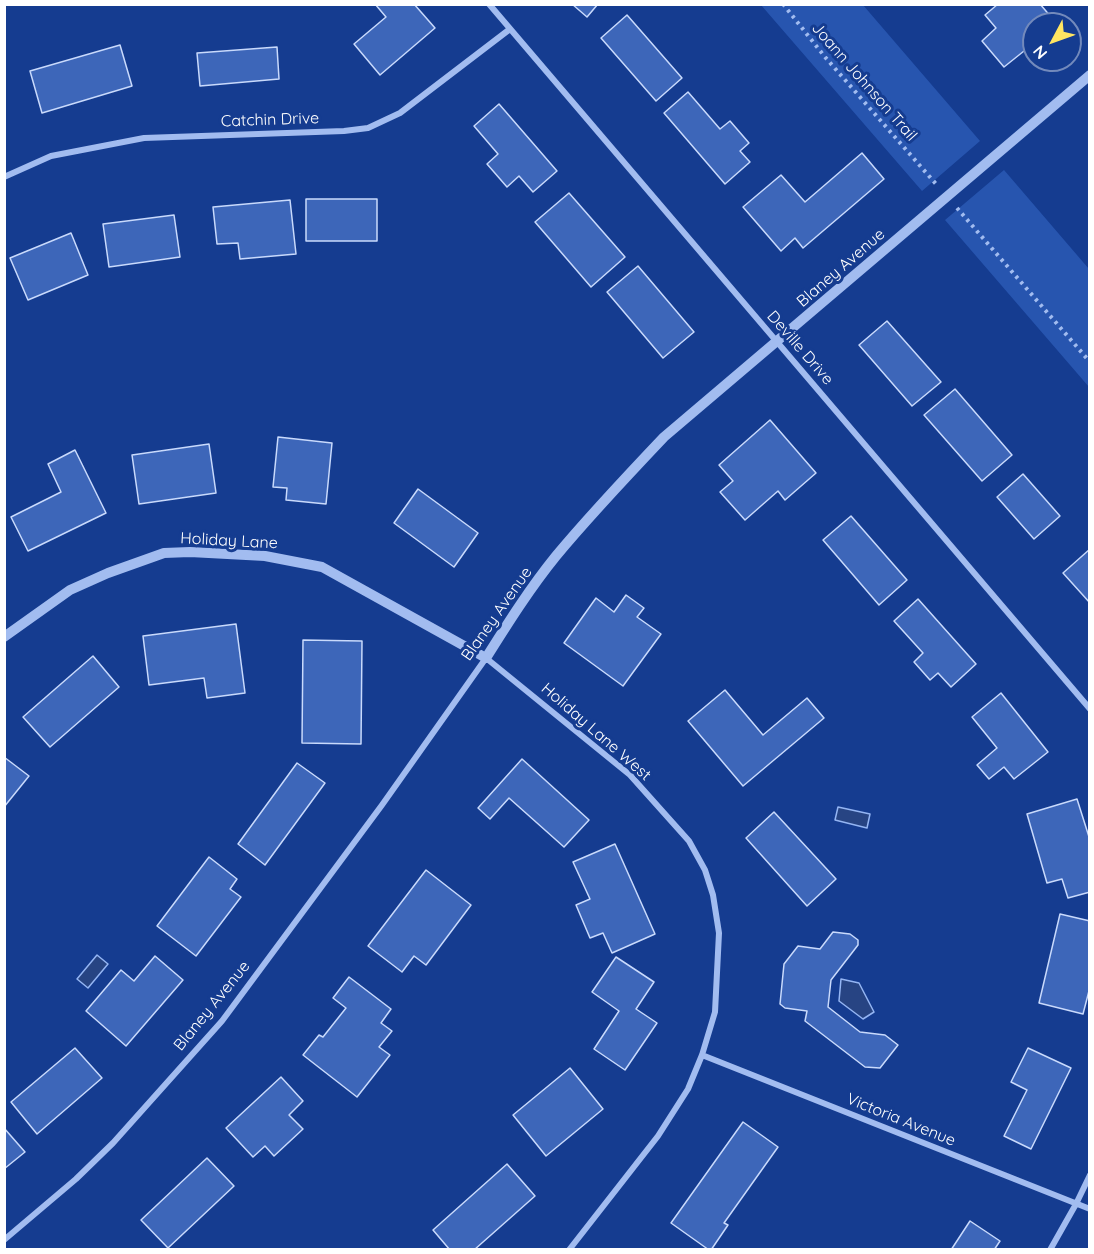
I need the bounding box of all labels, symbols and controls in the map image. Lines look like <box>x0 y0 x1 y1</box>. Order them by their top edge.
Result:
north arrow <box>1022 12 1082 72</box>
street label: Joann Johnson Trail <box>807 19 921 145</box>
text: N <box>1029 42 1051 64</box>
street label: Catchin Drive <box>220 109 320 131</box>
street label: Blaney Avenue <box>793 225 889 311</box>
street label: Deville Drive <box>763 307 837 389</box>
street label: Holiday Lane <box>180 529 278 553</box>
street label: Blaney Avenue <box>458 563 536 665</box>
street label: Holiday Lane West <box>537 679 655 785</box>
street label: Blaney Avenue <box>170 957 254 1055</box>
street label: Victoria Avenue <box>844 1089 958 1151</box>

